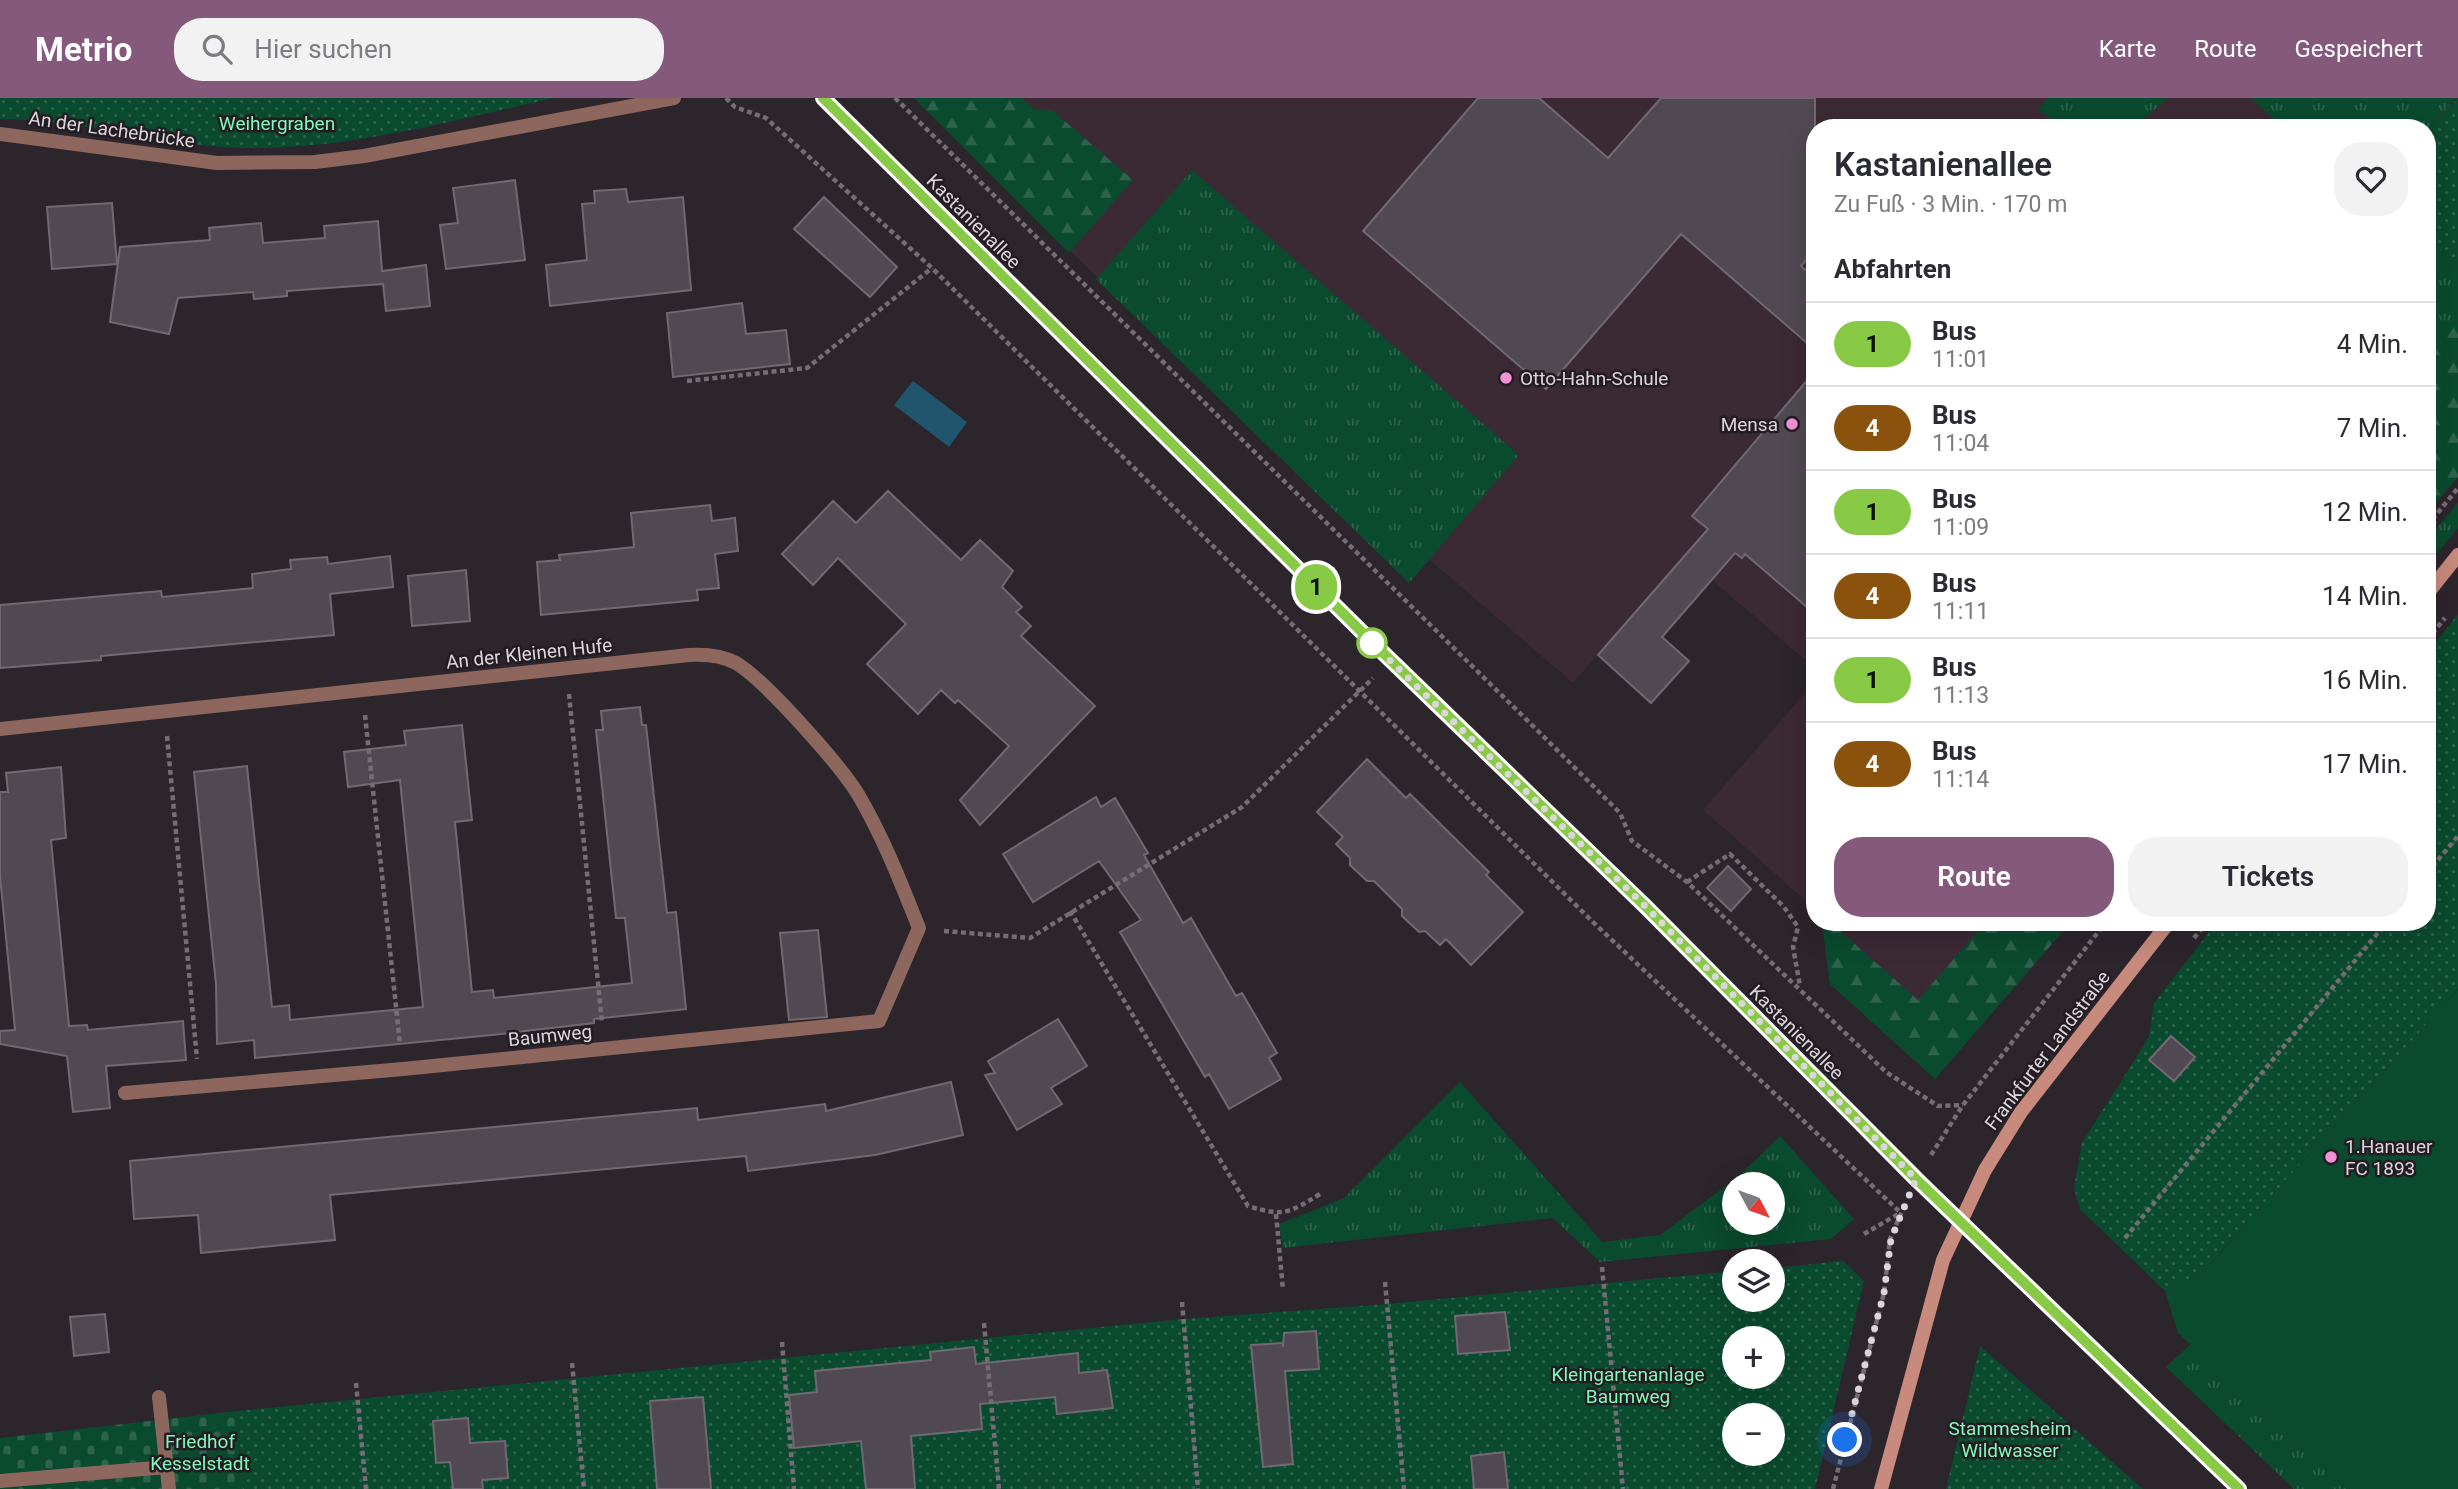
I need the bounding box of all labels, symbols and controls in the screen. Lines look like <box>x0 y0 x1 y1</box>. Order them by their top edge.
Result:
search box <box>174 18 664 81</box>
text: Metrio <box>35 30 132 69</box>
icon: search <box>198 30 236 68</box>
text: Hier suchen <box>254 34 392 64</box>
text: Karte <box>2099 35 2156 63</box>
text: Route <box>2194 35 2256 63</box>
text: Gespeichert <box>2294 35 2423 63</box>
street label: An der Lachebrücke <box>27 106 197 153</box>
park label: Weihergraben <box>219 112 335 135</box>
button: heart <box>2334 142 2408 216</box>
text: Kastanienallee <box>1834 145 2052 184</box>
street label: Kastanienallee <box>922 169 1026 273</box>
text: Zu Fuß · 3 Min. · 170 m <box>1834 191 2067 218</box>
text: Abfahrten <box>1834 254 1951 284</box>
text: Bus <box>1932 316 1977 346</box>
text: 4 Min. <box>2337 329 2408 359</box>
text: 1 <box>1866 330 1879 358</box>
text: 11:01 <box>1932 346 1989 373</box>
place label: Otto-Hahn-Schule <box>1520 367 1668 390</box>
marker: Otto-Hahn-Schule <box>1498 370 1514 386</box>
text: Bus <box>1932 400 1977 430</box>
place label: Mensa <box>1721 413 1778 436</box>
text: 7 Min. <box>2337 413 2408 443</box>
text: 4 <box>1866 414 1879 442</box>
marker: Mensa <box>1784 416 1800 432</box>
text: 11:04 <box>1932 430 1989 457</box>
text: Bus <box>1932 484 1977 514</box>
text: 12 Min. <box>2322 497 2408 527</box>
text: 1 <box>1866 498 1879 526</box>
text: 11:09 <box>1932 514 1989 541</box>
line badge: 1 <box>1293 564 1339 610</box>
text: Bus <box>1932 568 1977 598</box>
text: 1 <box>1309 573 1323 601</box>
text: 14 Min. <box>2322 581 2408 611</box>
text: 4 <box>1866 582 1879 610</box>
text: 11:11 <box>1932 598 1989 625</box>
unlabelled marker <box>1357 628 1387 658</box>
street label: An der Kleinen Hufe <box>445 633 613 674</box>
text: Bus <box>1932 652 1977 682</box>
text: 16 Min. <box>2322 665 2408 695</box>
text: 1 <box>1866 666 1879 694</box>
text: 11:13 <box>1932 682 1989 709</box>
text: Bus <box>1932 736 1977 766</box>
text: 17 Min. <box>2322 749 2408 779</box>
text: 4 <box>1866 750 1879 778</box>
text: 11:14 <box>1932 766 1989 793</box>
button: Route <box>1834 837 2114 917</box>
button: Tickets <box>2128 837 2408 917</box>
street label: Frankfurter Landstraße <box>1980 966 2115 1135</box>
street label: Kastanienallee <box>1745 980 1849 1084</box>
street label: Baumweg <box>507 1020 593 1051</box>
place label: 1.Hanauer FC 1893 <box>2345 1135 2433 1180</box>
marker: 1.Hanauer FC 1893 <box>2323 1149 2339 1165</box>
north arrow <box>1722 1172 1785 1236</box>
map controls <box>1722 1172 1785 1466</box>
button: layers <box>1722 1249 1785 1312</box>
button: + <box>1722 1326 1785 1389</box>
park label: Kleingartenanlage Baumweg <box>1552 1363 1704 1408</box>
button: − <box>1722 1403 1785 1466</box>
park label: Stammesheim Wildwasser <box>1949 1417 2071 1462</box>
your location <box>1827 1422 1862 1457</box>
park label: Friedhof Kesselstadt <box>150 1430 250 1475</box>

